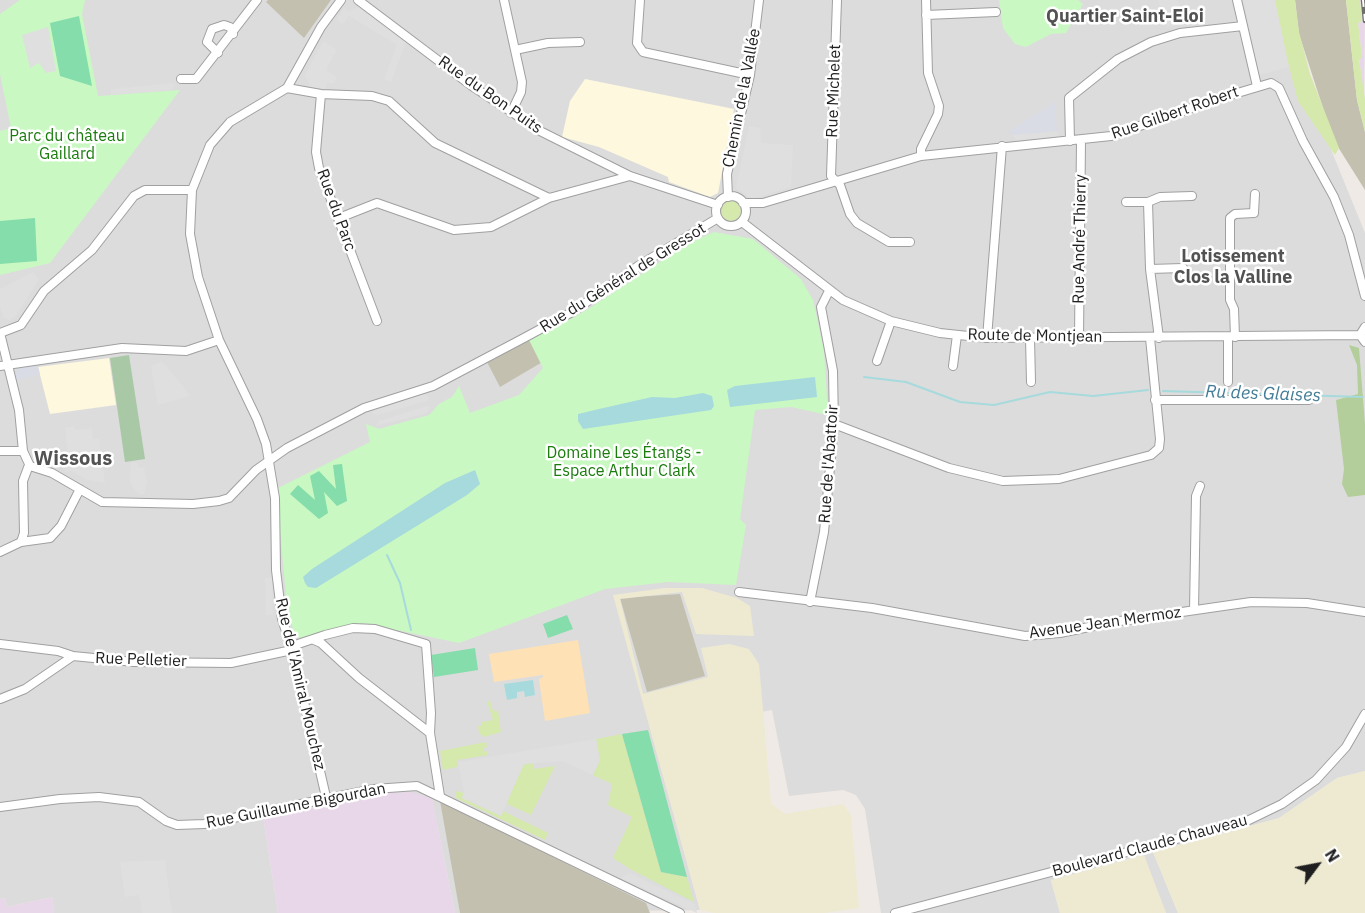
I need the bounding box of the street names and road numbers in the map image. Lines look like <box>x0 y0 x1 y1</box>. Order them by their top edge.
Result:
street label: Chemin de la Vallée <box>719 27 765 169</box>
street label: Rue Michelet <box>823 44 845 138</box>
street label: Rue du Bon Puits <box>434 52 546 138</box>
street label: Rue Gilbert Robert <box>1109 82 1241 144</box>
street label: Rue du Parc <box>312 166 360 254</box>
street label: Rue André Thierry <box>1069 174 1091 304</box>
street label: Rue du Général de Gressot <box>537 219 709 337</box>
street label: Route de Montjean <box>967 325 1103 347</box>
street label: Rue de l'Abattoir <box>815 404 843 524</box>
street label: Rue de l'Amiral Mouchez <box>271 596 329 772</box>
street label: Avenue Jean Mermoz <box>1028 603 1182 643</box>
street label: Rue Pelletier <box>95 649 187 671</box>
street label: Rue Guillaume Bigourdan <box>205 779 387 833</box>
street label: Boulevard Claude Chauveau <box>1050 811 1250 881</box>

